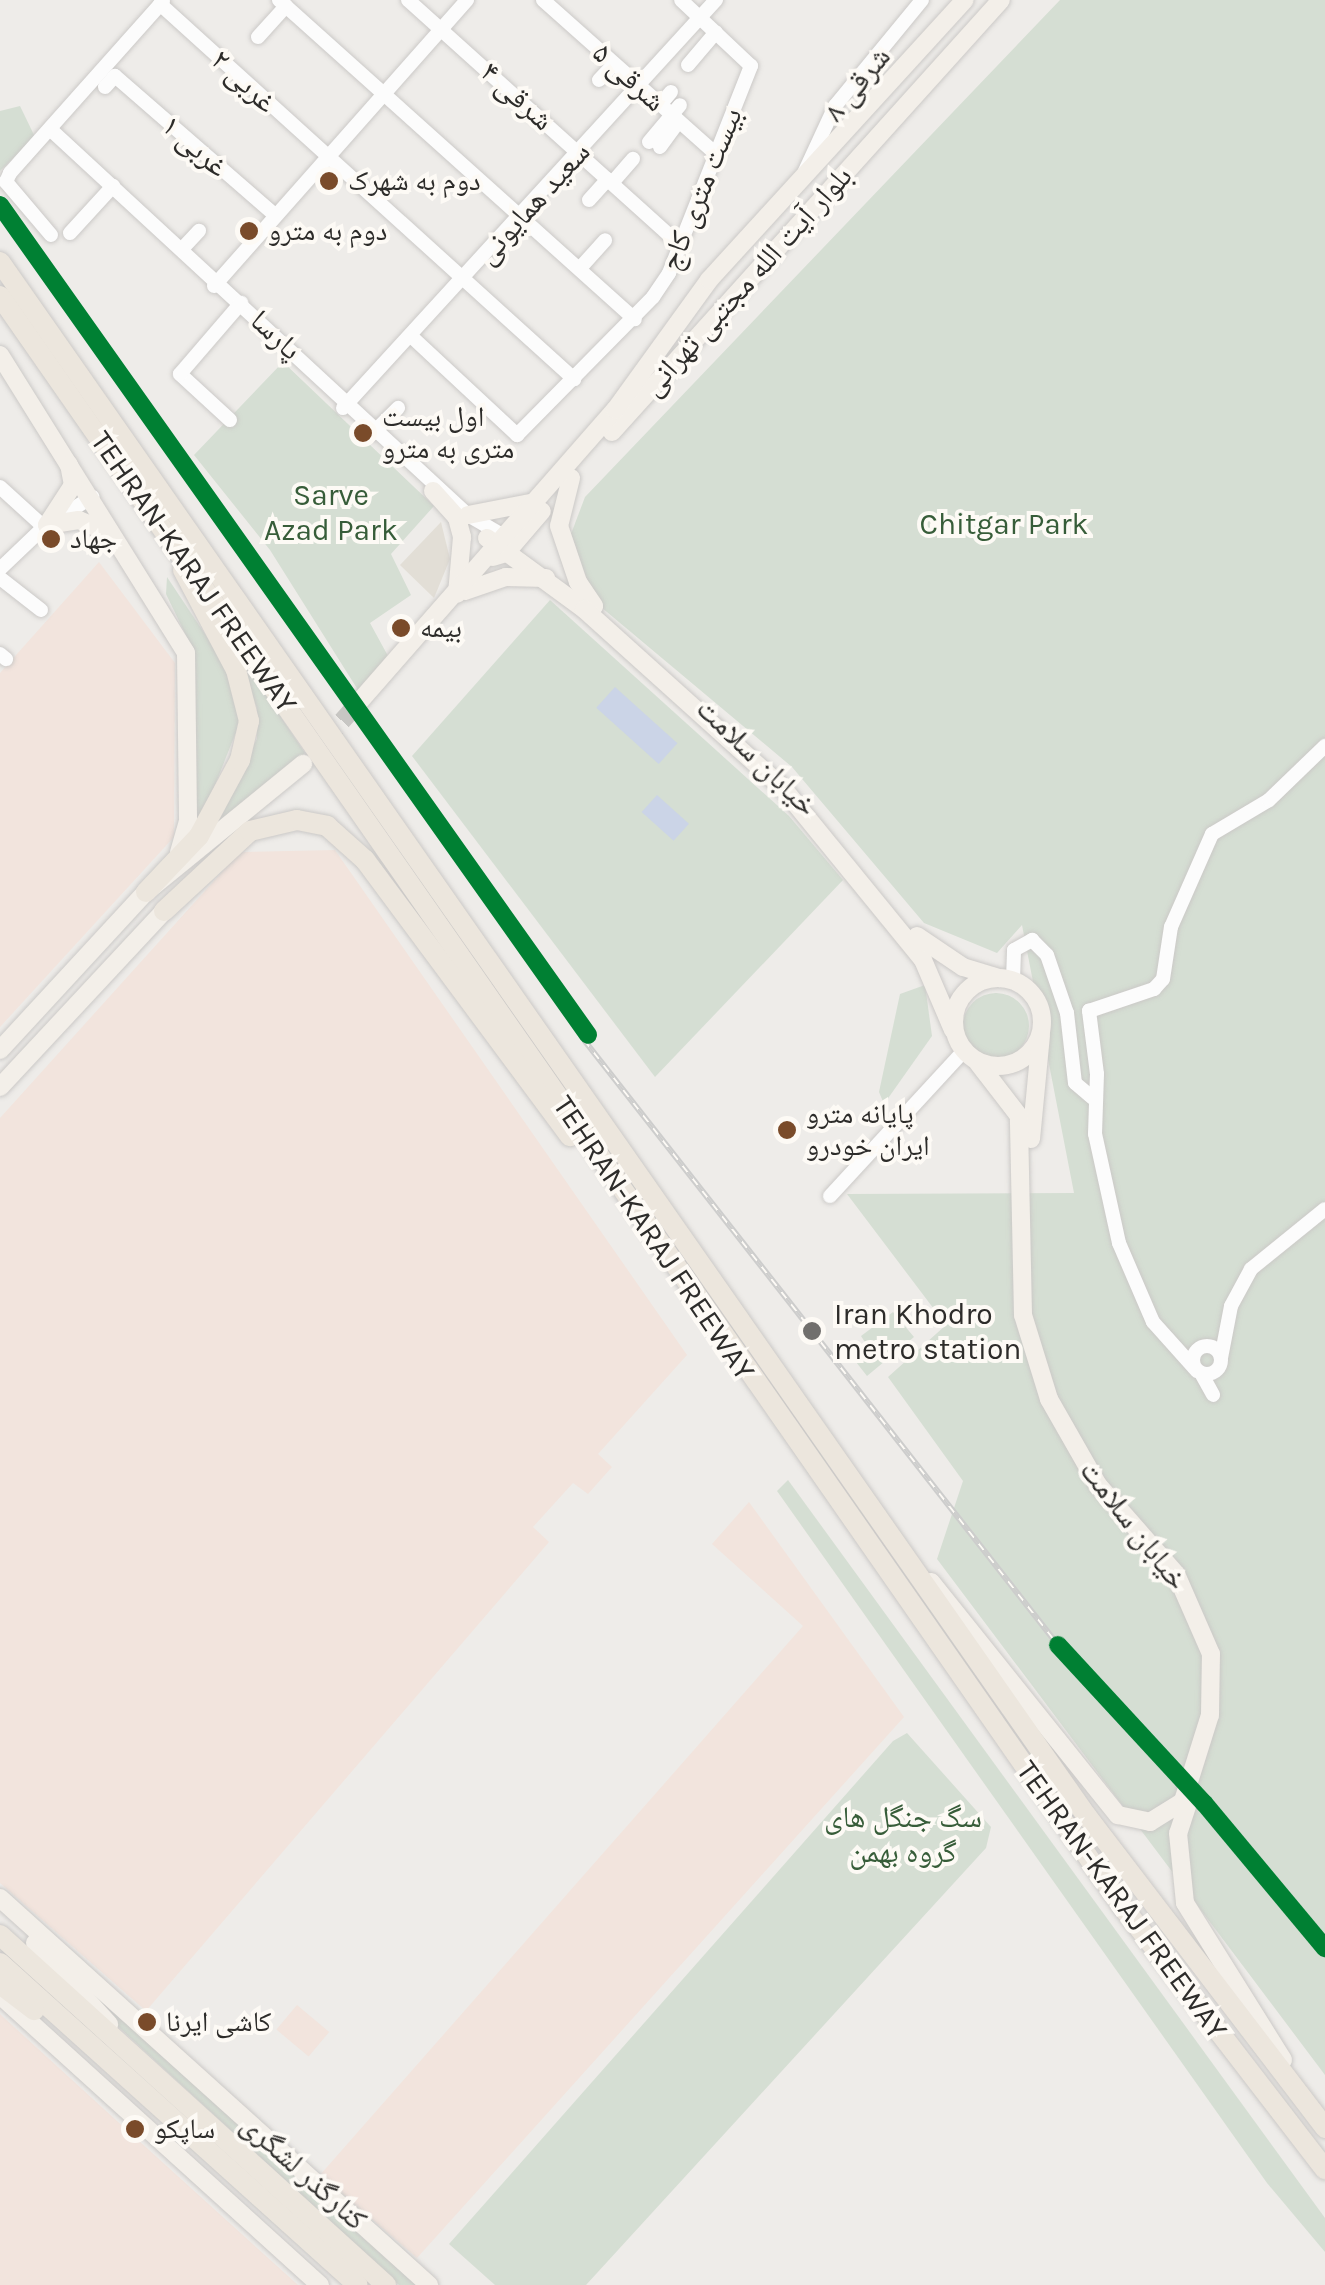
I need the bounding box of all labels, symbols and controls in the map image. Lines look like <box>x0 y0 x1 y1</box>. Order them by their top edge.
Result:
street label: ۵ شرقی <box>585 35 673 119</box>
street label: ۸ شرقی <box>816 39 898 129</box>
street label: ۲ غربی <box>204 42 284 120</box>
street label: ۴ شرقی <box>473 54 561 138</box>
street label: بیست متری کاج <box>652 103 750 275</box>
street label: ۱ غربی <box>154 107 236 185</box>
street label: سعید همایونی <box>469 134 597 272</box>
street label: بلوار آیت الله مجتبی تهرانی <box>634 159 860 403</box>
place label: دوم به شهرک <box>348 164 481 198</box>
marker: دوم به شهرک <box>319 171 339 191</box>
place label: دوم به مترو <box>268 214 387 248</box>
marker: دوم به مترو <box>239 221 259 241</box>
street label: پارسا <box>243 302 309 368</box>
place label: اول بیست متری به مترو <box>382 400 514 466</box>
marker: اول بیست متری به مترو <box>353 423 373 443</box>
street label: TEHRAN-KARAJ FREEWAY <box>83 424 305 720</box>
park label: Sarve Azad Park <box>264 477 398 548</box>
park label: Chitgar Park <box>919 506 1089 542</box>
place label: جهاد <box>70 522 117 556</box>
marker: جهاد <box>41 529 61 549</box>
place label: بیمه <box>420 611 462 645</box>
marker: بیمه <box>391 618 411 638</box>
street label: خیابان سلامت <box>689 690 825 824</box>
street label: TEHRAN-KARAJ FREEWAY <box>545 1089 763 1387</box>
place label: پایانه مترو ایران خودرو <box>806 1097 930 1163</box>
marker: پایانه مترو ایران خودرو <box>777 1120 797 1140</box>
place label: Iran Khodro metro station <box>834 1296 1021 1366</box>
marker: Iran Khodro metro station <box>799 1318 825 1344</box>
street label: خیابان سلامت <box>1072 1453 1196 1597</box>
street label: TEHRAN-KARAJ FREEWAY <box>1009 1754 1235 2046</box>
park label: سگ جنگل های گروه بهمن <box>824 1799 982 1870</box>
place label: کاشی ایرنا <box>166 2005 271 2039</box>
marker: کاشی ایرنا <box>137 2012 157 2032</box>
street label: کنارگذر لشگری <box>234 2106 374 2238</box>
place label: ساپکو <box>154 2112 215 2146</box>
marker: ساپکو <box>125 2119 145 2139</box>

